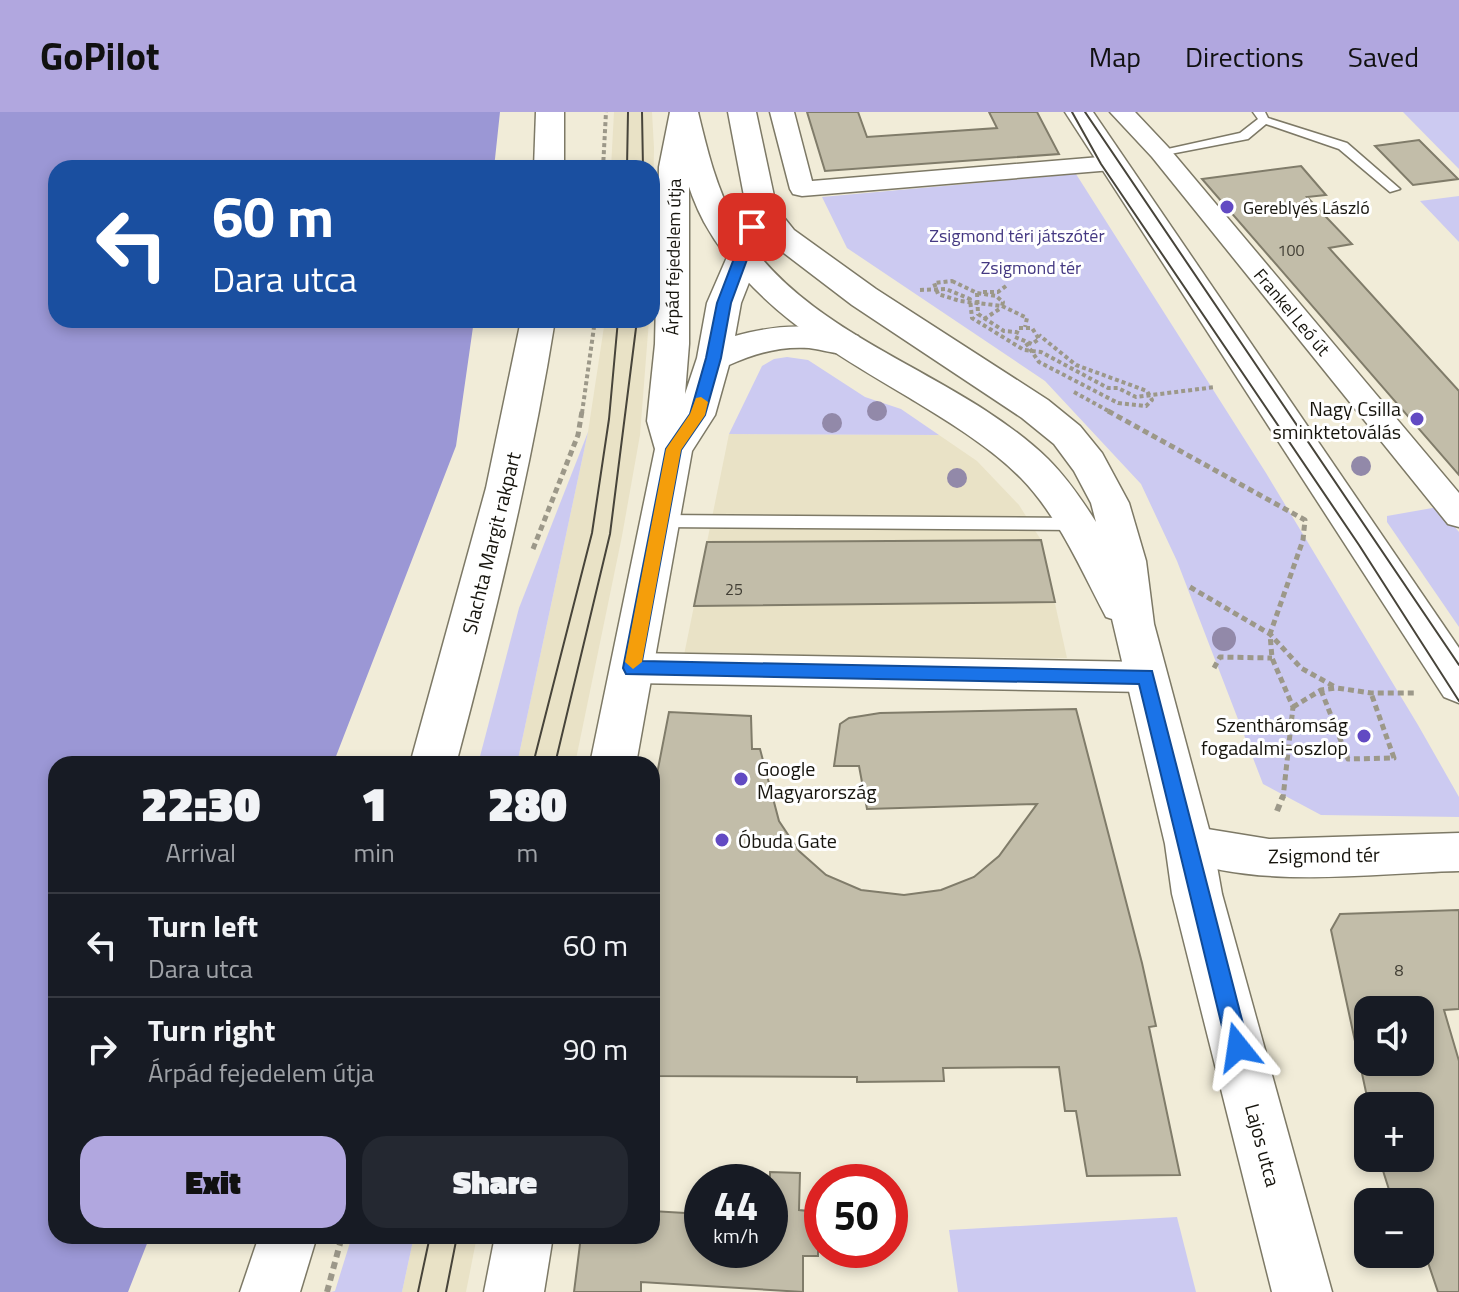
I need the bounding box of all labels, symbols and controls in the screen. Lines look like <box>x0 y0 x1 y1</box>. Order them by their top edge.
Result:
text: GoPilot <box>40 27 160 85</box>
text: Map <box>1089 35 1141 78</box>
text: Directions <box>1185 35 1304 78</box>
text: Saved <box>1348 35 1419 78</box>
text: 60 m <box>212 174 334 259</box>
street label: Árpád fejedelem útja <box>658 178 688 336</box>
icon: left <box>80 192 184 296</box>
pin <box>718 193 786 261</box>
place label: Gereblyés László <box>1243 194 1370 221</box>
marker: Gereblyés László <box>1218 198 1236 216</box>
icon: arrive <box>730 205 774 249</box>
park label: Zsigmond téri játszótér <box>929 222 1105 249</box>
house number: 100 <box>1278 238 1304 262</box>
text: Dara utca <box>212 251 357 306</box>
park label: Zsigmond tér <box>981 254 1081 281</box>
street label: Frankel Leó út <box>1247 263 1337 362</box>
place label: Nagy Csilla sminktetoválás <box>1272 393 1401 447</box>
marker: Nagy Csilla sminktetoválás <box>1408 410 1426 428</box>
street label: Slachta Margit rakpart <box>453 449 529 637</box>
house number: 25 <box>725 577 743 601</box>
place label: Szentháromság fogadalmi-oszlop <box>1201 709 1348 763</box>
marker: Szentháromság fogadalmi-oszlop <box>1355 727 1373 745</box>
place label: Google Magyarország <box>757 753 877 807</box>
text: 22:30 <box>141 767 260 840</box>
text: 1 <box>361 767 387 840</box>
text: 280 <box>488 767 567 840</box>
marker: Google Magyarország <box>732 770 750 788</box>
place label: Óbuda Gate <box>738 825 837 856</box>
marker: Óbuda Gate <box>713 831 731 849</box>
text: Arrival <box>165 833 236 872</box>
text: min <box>353 833 395 872</box>
text: m <box>517 833 538 872</box>
street label: Zsigmond tér <box>1268 839 1380 871</box>
text: Turn left <box>148 903 258 949</box>
text: 60 m <box>563 922 628 968</box>
icon: left <box>80 923 124 967</box>
text: Dara utca <box>148 949 253 988</box>
house number: 8 <box>1395 958 1404 982</box>
map controls <box>1354 996 1434 1268</box>
button: sound <box>1354 996 1434 1076</box>
position arrow <box>1196 1005 1280 1089</box>
text: Turn right <box>148 1007 276 1053</box>
text: 90 m <box>563 1026 628 1072</box>
icon: right <box>80 1027 124 1071</box>
text: Árpád fejedelem útja <box>148 1053 374 1092</box>
button: + <box>1354 1092 1434 1172</box>
street label: Lajos utca <box>1237 1100 1289 1190</box>
button: Exit <box>80 1136 346 1228</box>
button: Share <box>362 1136 628 1228</box>
speed limit sign: 50 <box>804 1164 908 1268</box>
text: 44 <box>714 1175 758 1236</box>
button: − <box>1354 1188 1434 1268</box>
text: km/h <box>713 1220 759 1251</box>

